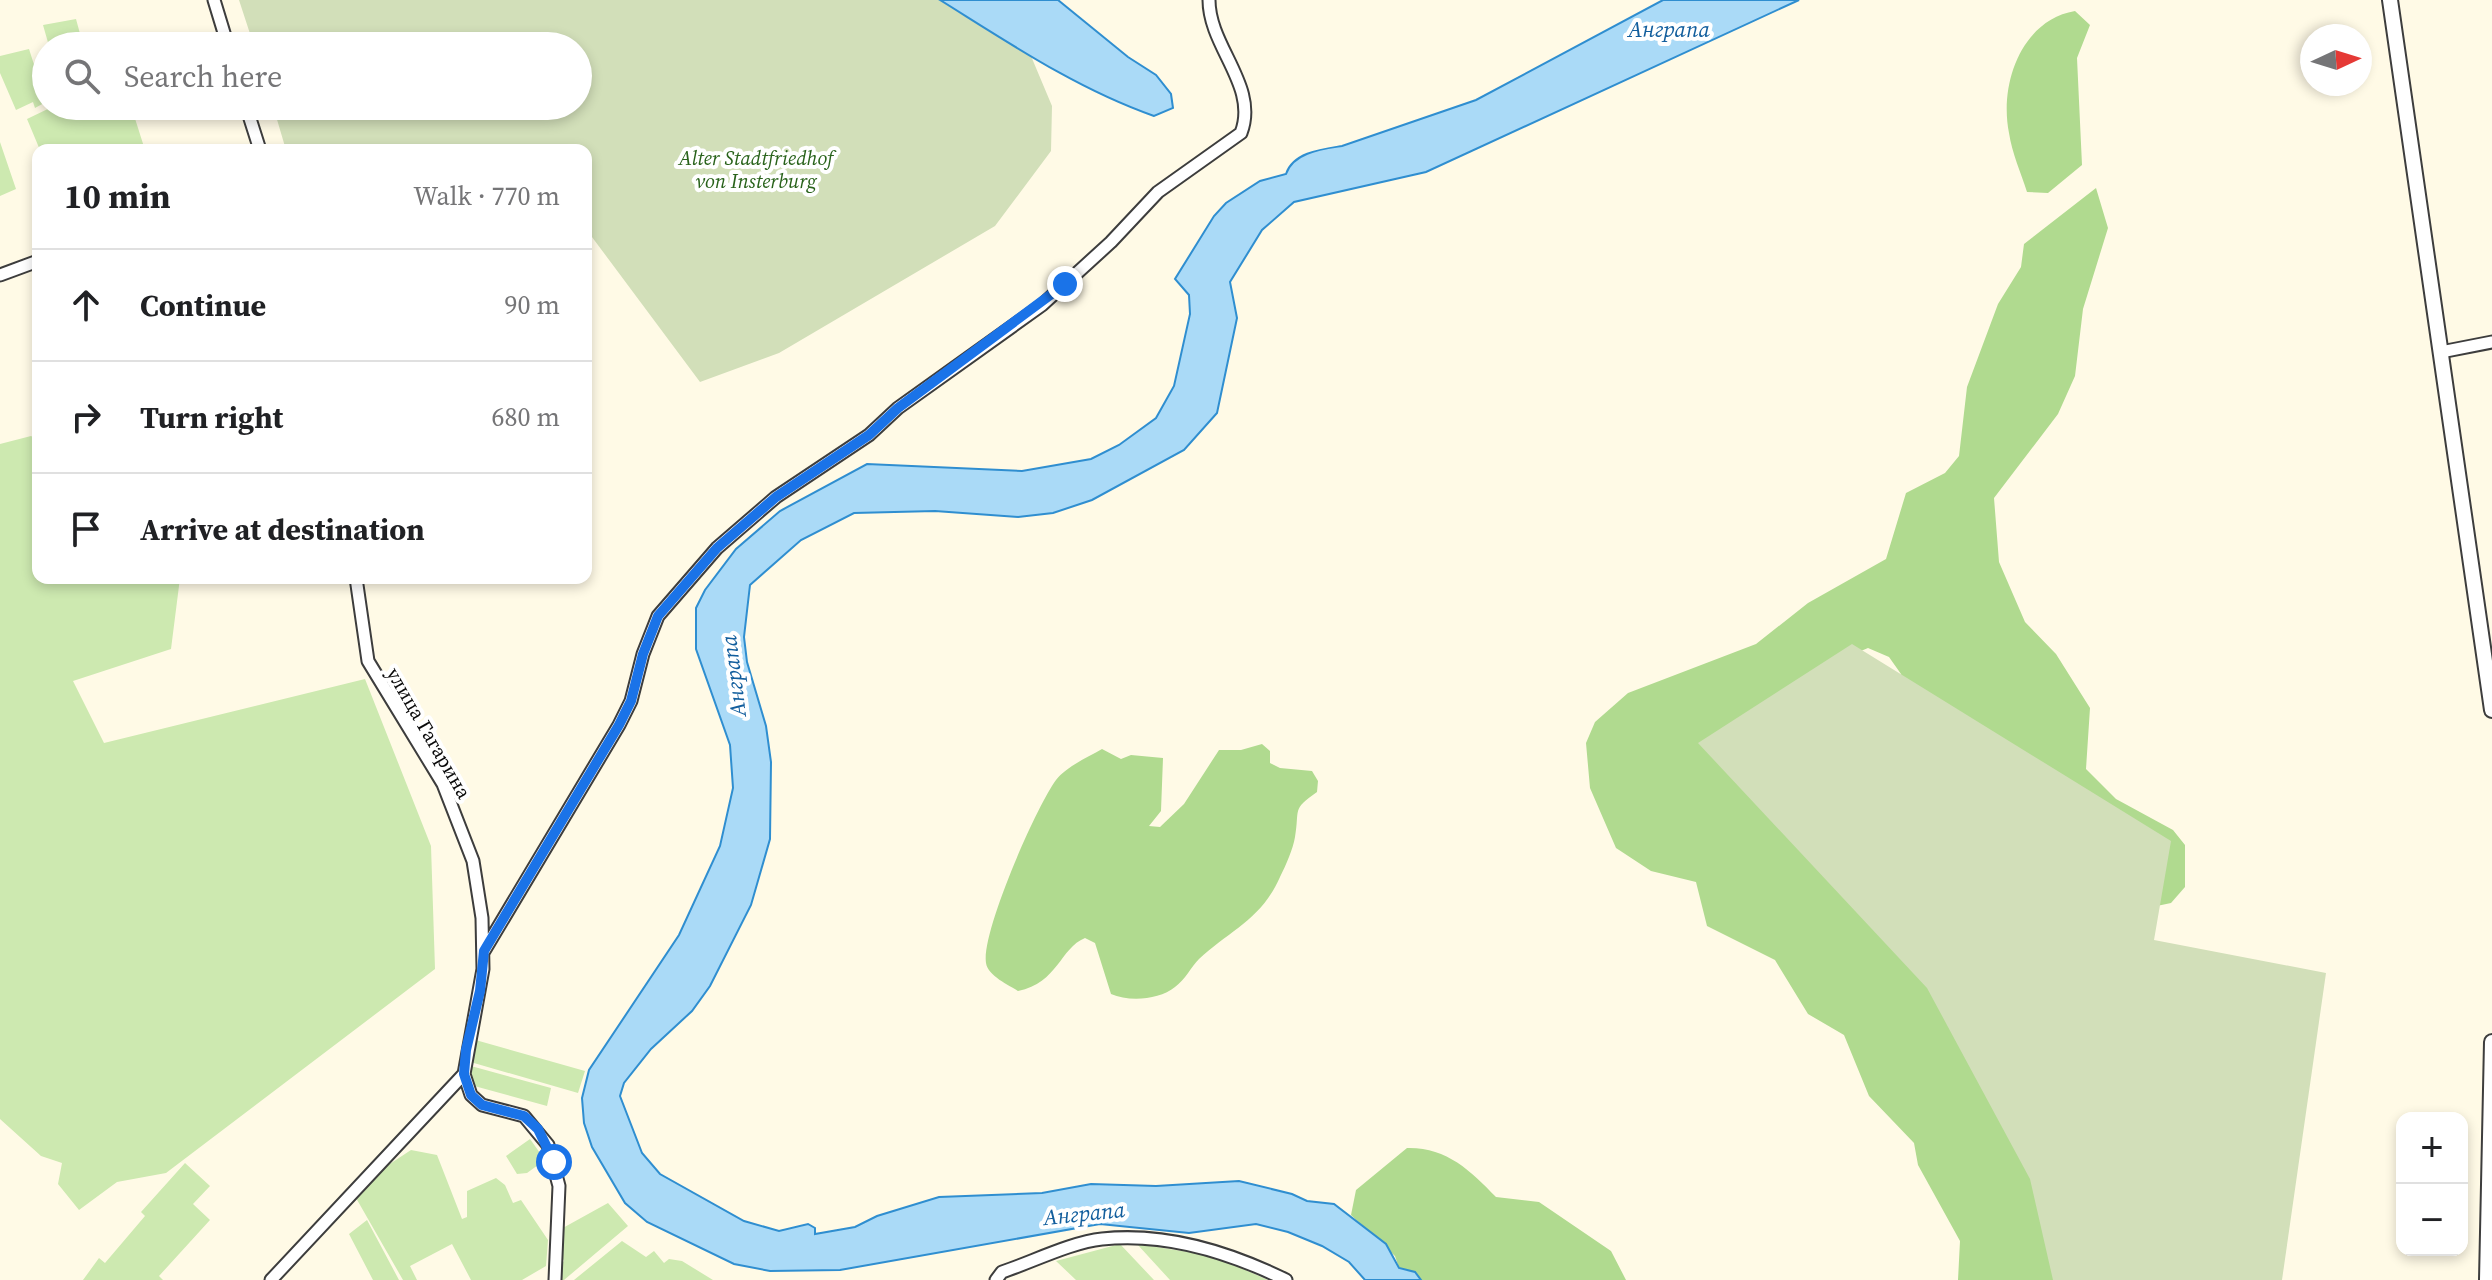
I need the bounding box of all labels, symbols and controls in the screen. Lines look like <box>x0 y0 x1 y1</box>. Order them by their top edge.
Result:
water label: Анграпа <box>1626 14 1710 44</box>
north arrow <box>2300 24 2372 96</box>
search box <box>32 32 592 120</box>
icon: search <box>60 54 104 98</box>
text: Search here <box>124 56 282 97</box>
park label: Alter Stadtfriedhof von Insterburg <box>678 144 837 195</box>
text: 10 min <box>64 173 171 219</box>
text: Walk · 770 m <box>413 178 560 214</box>
route end <box>1047 266 1083 302</box>
icon: ahead <box>64 283 108 327</box>
text: Continue <box>140 285 266 326</box>
text: 90 m <box>505 287 560 323</box>
icon: right <box>64 395 108 439</box>
text: Turn right <box>140 397 283 438</box>
text: 680 m <box>492 399 560 435</box>
icon: arrive <box>64 507 108 551</box>
text: Arrive at destination <box>140 509 425 550</box>
water label: Анграпа <box>713 633 753 720</box>
street label: улица Гагарина <box>380 662 478 805</box>
map controls <box>2396 1112 2468 1256</box>
button: + <box>2396 1112 2468 1184</box>
route start <box>536 1144 572 1180</box>
button: − <box>2396 1184 2468 1256</box>
water label: Анграпа <box>1040 1194 1127 1232</box>

